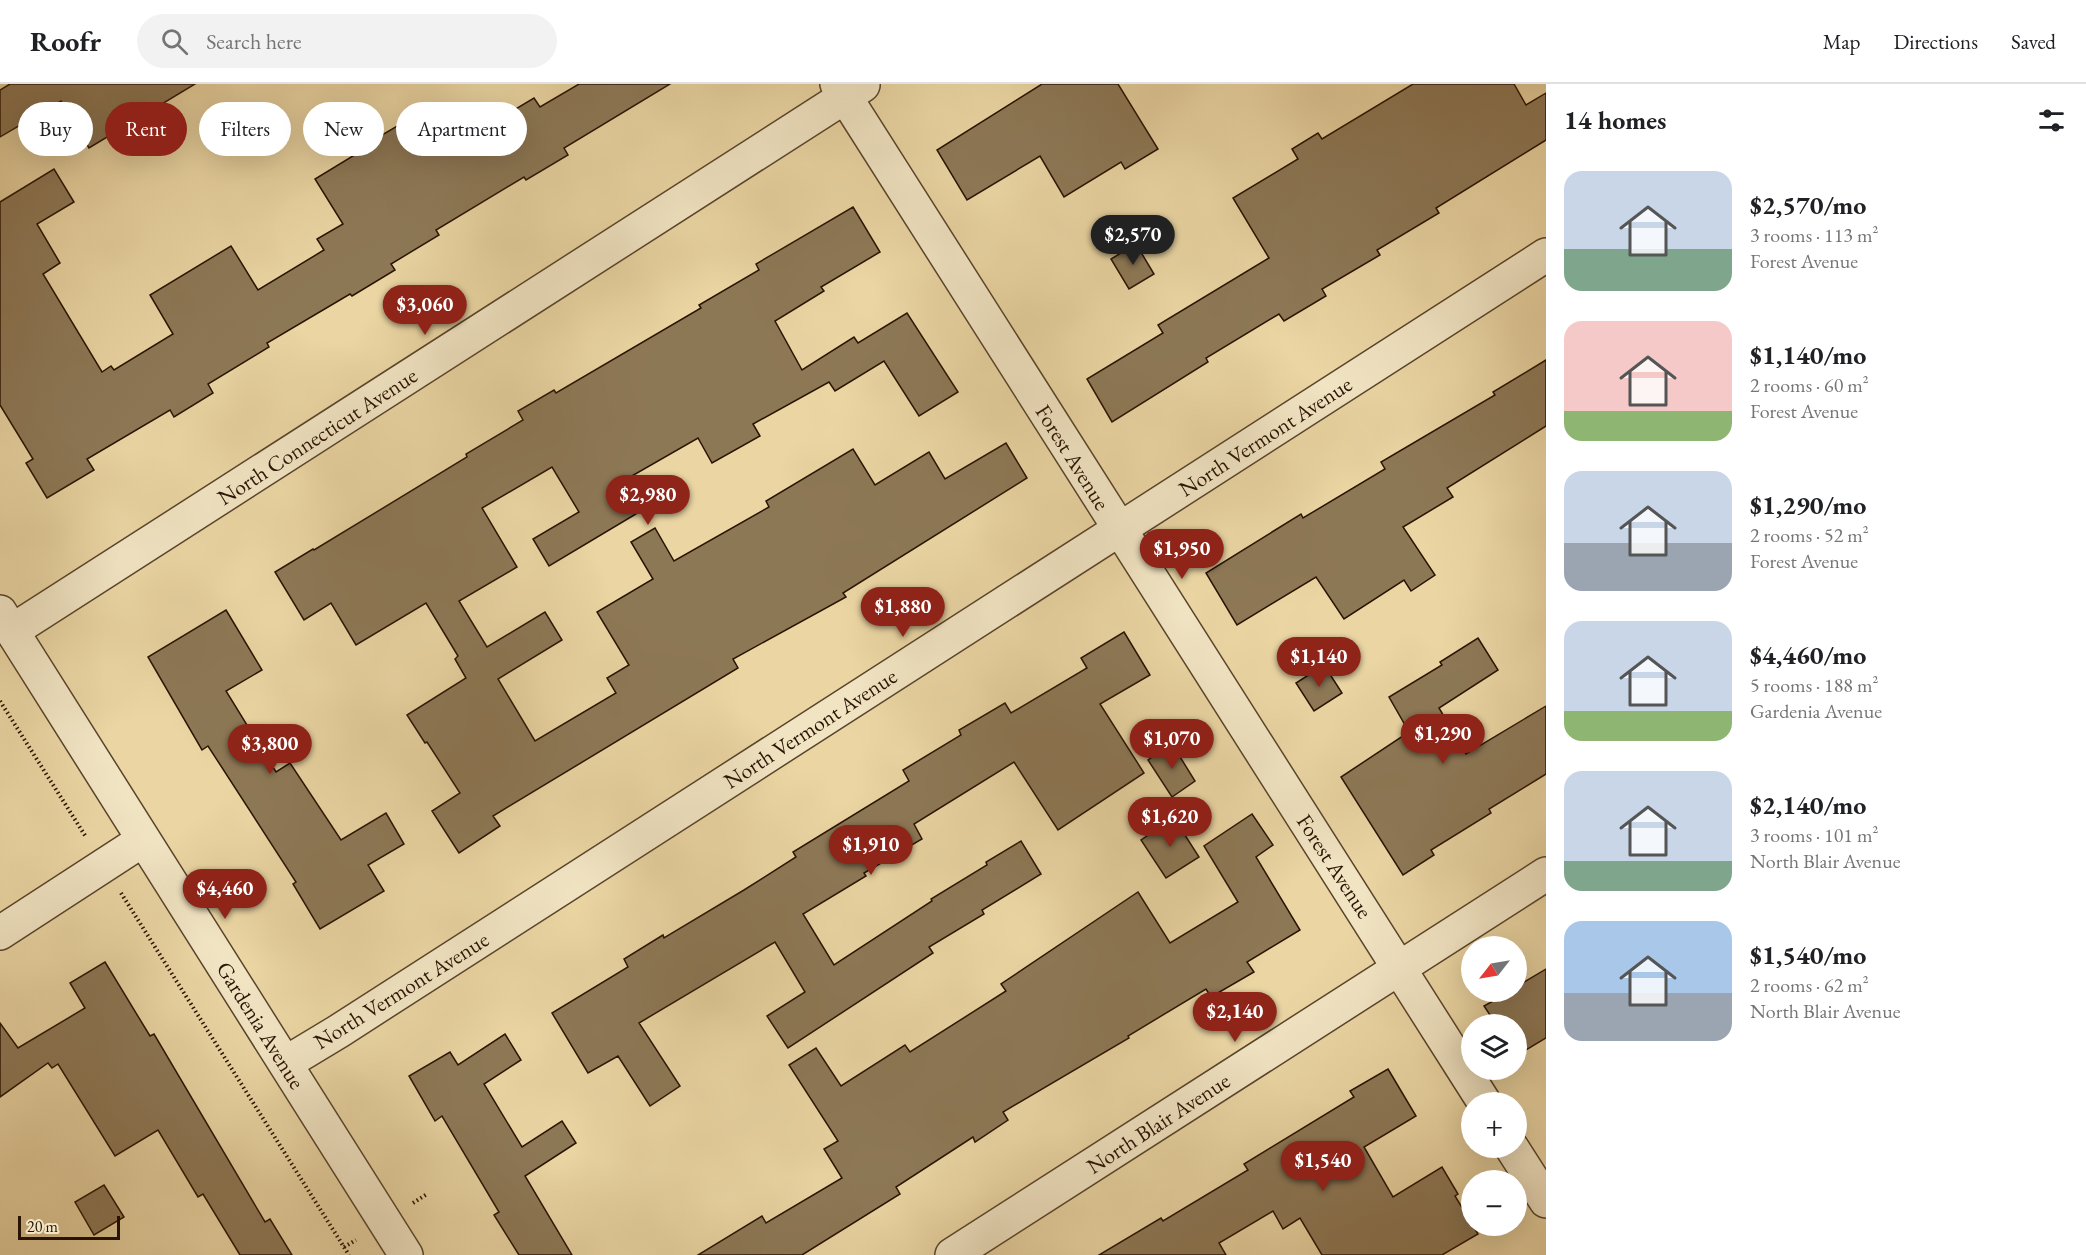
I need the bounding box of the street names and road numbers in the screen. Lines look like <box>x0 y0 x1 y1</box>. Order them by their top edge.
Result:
street label: North Connecticut Avenue <box>212 361 423 512</box>
street label: North Vermont Avenue <box>1173 369 1358 503</box>
street label: Forest Avenue <box>1029 399 1117 516</box>
street label: North Vermont Avenue <box>718 661 903 795</box>
street label: Forest Avenue <box>1290 808 1379 924</box>
street label: North Vermont Avenue <box>308 925 494 1056</box>
street label: Gardenia Avenue <box>210 956 312 1095</box>
street label: North Blair Avenue <box>1081 1066 1236 1181</box>

